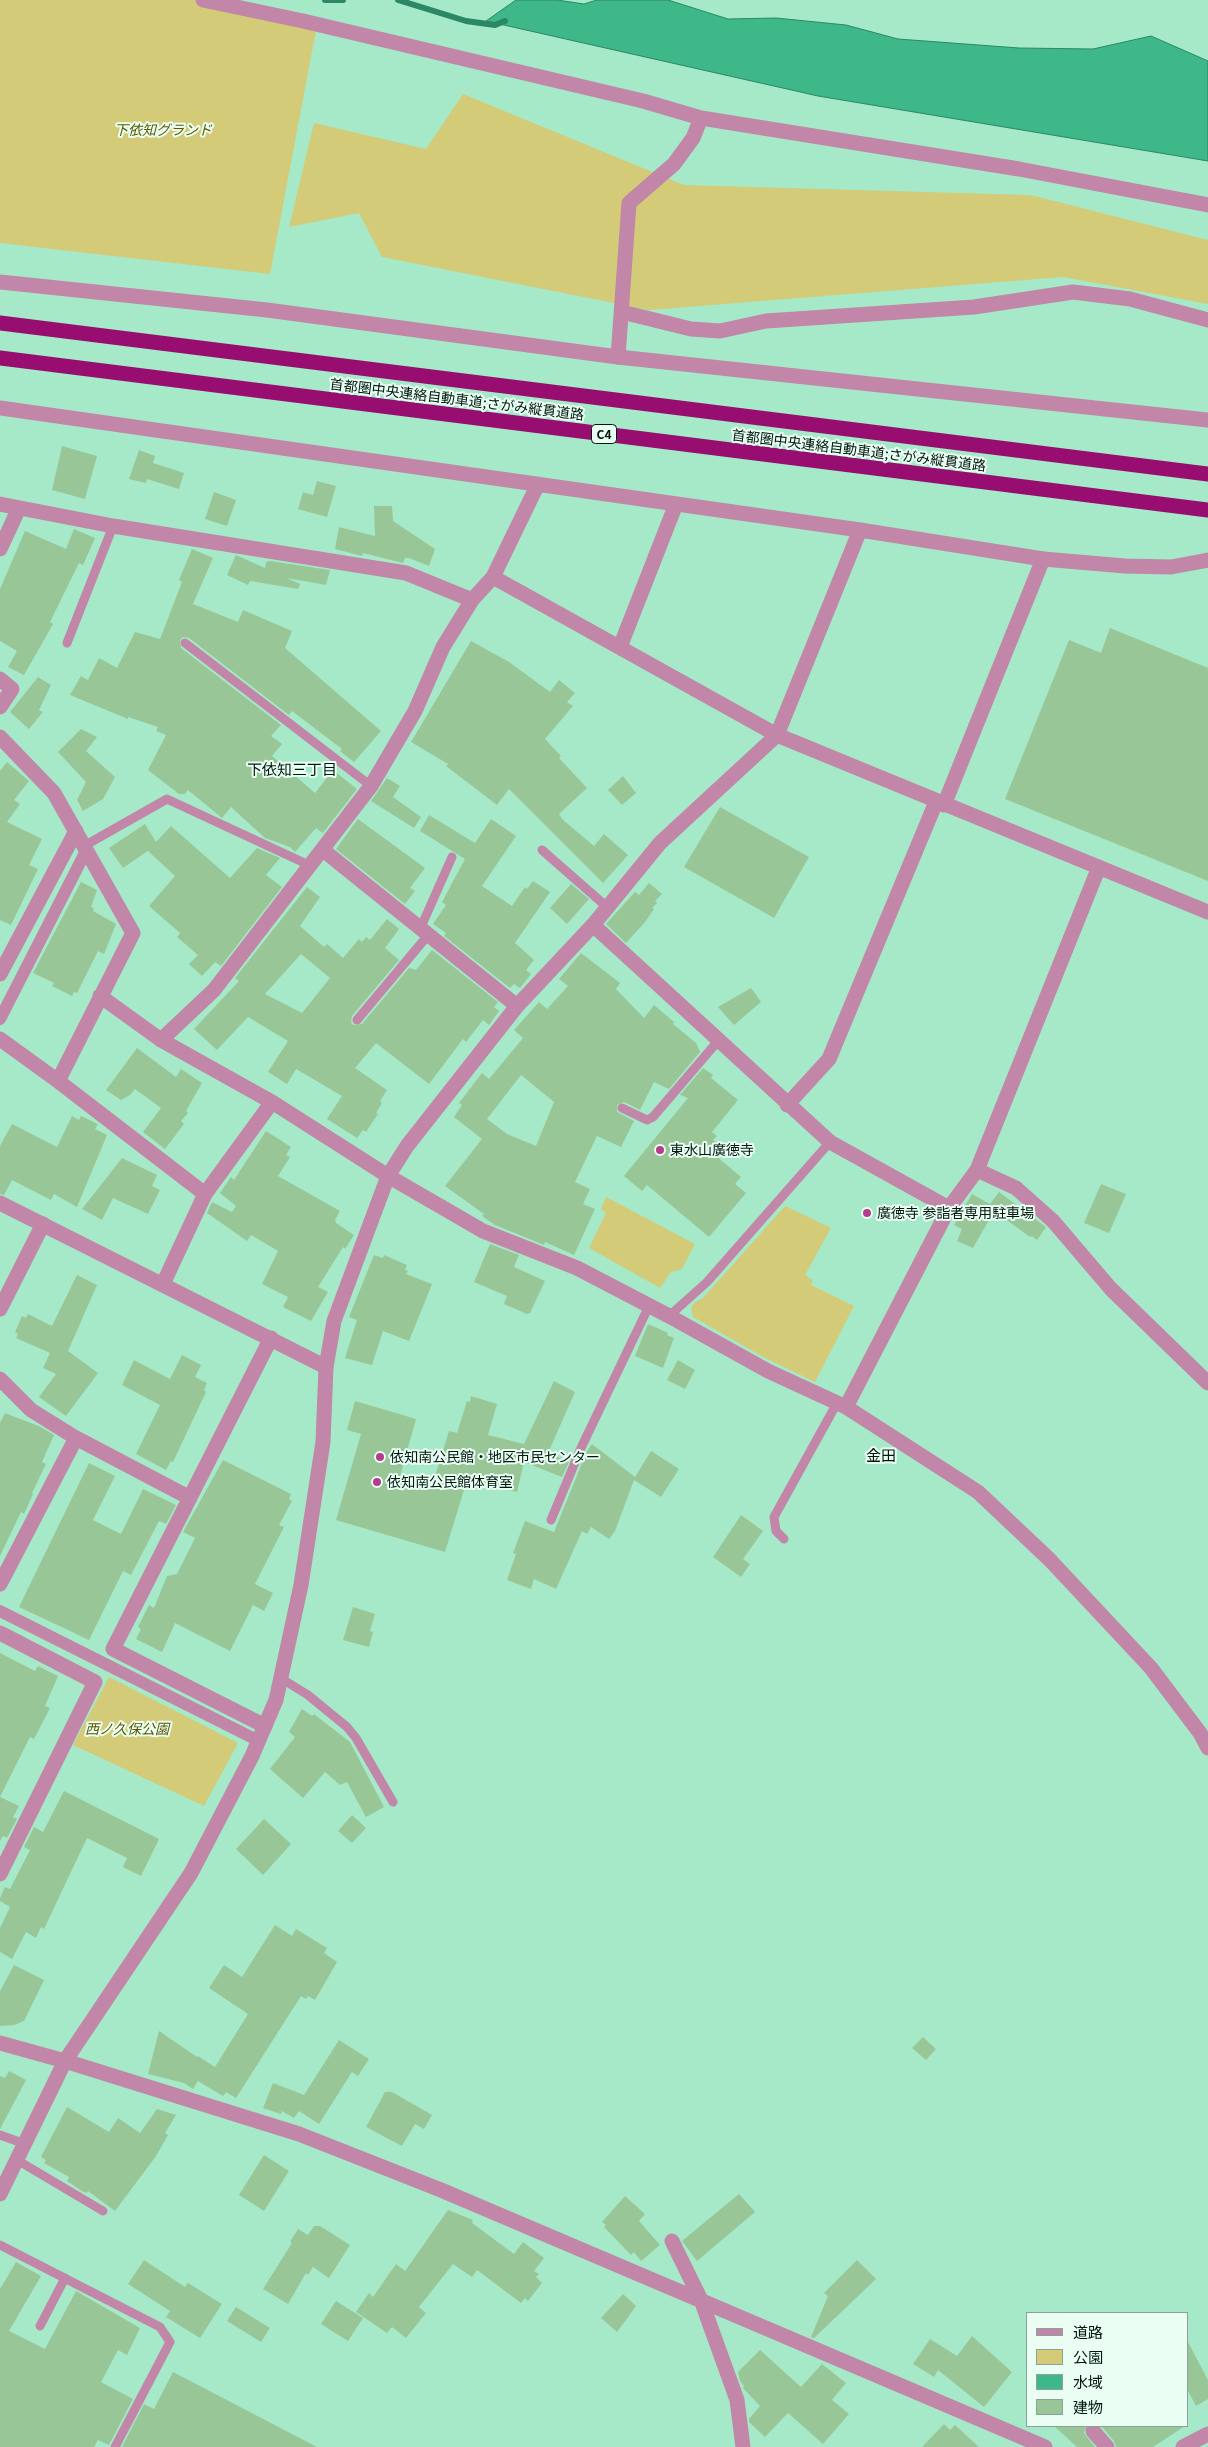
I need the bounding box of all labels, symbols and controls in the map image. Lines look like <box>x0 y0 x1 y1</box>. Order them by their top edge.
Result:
park label: 下依知グランド <box>114 122 212 138</box>
street label: 首都圏中央連絡自動車道;さがみ縦貫道路 <box>329 375 585 423</box>
road number: C4 <box>592 424 616 444</box>
street label: 首都圏中央連絡自動車道;さがみ縦貫道路 <box>731 426 987 474</box>
district label: 下依知三丁目 <box>247 760 337 778</box>
place label: 東水山廣徳寺 <box>670 1142 754 1158</box>
marker: 東水山廣徳寺 <box>654 1144 666 1156</box>
place label: 廣徳寺 参詣者専用駐車場 <box>877 1205 1034 1221</box>
marker: 廣徳寺 参詣者専用駐車場 <box>861 1207 873 1219</box>
district label: 金田 <box>866 1446 896 1464</box>
place label: 依知南公民館・地区市民センター <box>390 1449 600 1465</box>
marker: 依知南公民館・地区市民センター <box>374 1451 386 1463</box>
place label: 依知南公民館体育室 <box>387 1474 513 1490</box>
marker: 依知南公民館体育室 <box>371 1476 383 1488</box>
park label: 西ノ久保公園 <box>85 1721 169 1737</box>
legend <box>1026 2312 1188 2427</box>
text: 道路 <box>1073 2321 1103 2342</box>
text: 公園 <box>1073 2346 1103 2367</box>
text: 水域 <box>1073 2371 1103 2392</box>
text: 建物 <box>1073 2396 1103 2417</box>

